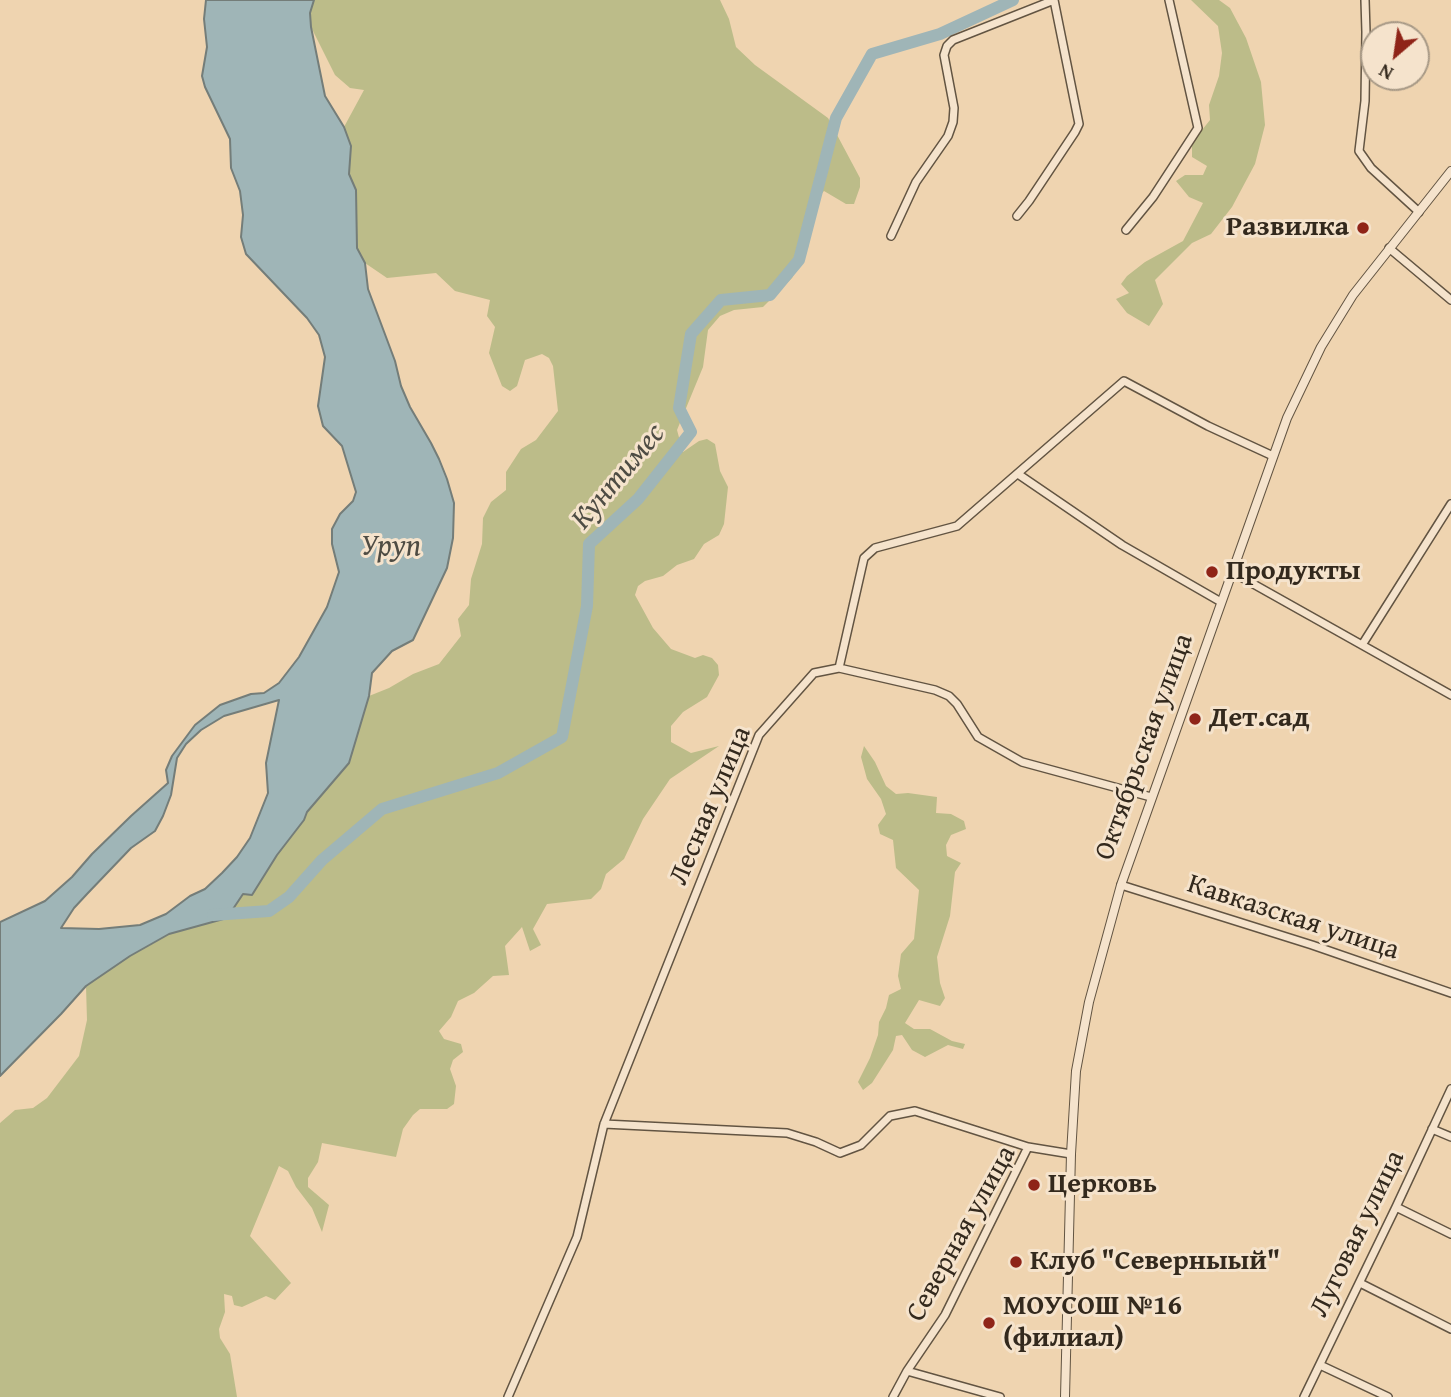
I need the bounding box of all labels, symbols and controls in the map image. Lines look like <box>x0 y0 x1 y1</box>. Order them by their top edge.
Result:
north arrow <box>1360 21 1430 91</box>
text: N <box>1373 57 1398 88</box>
place label: Развилка <box>1226 211 1349 245</box>
marker: Развилка <box>1355 220 1371 236</box>
water label: Кунтимес <box>564 417 674 537</box>
water label: Уруп <box>361 529 421 565</box>
place label: Продукты <box>1226 555 1360 589</box>
marker: Продукты <box>1204 564 1220 580</box>
street label: Октябрьская улица <box>1088 629 1202 865</box>
place label: Дет.сад <box>1209 702 1310 736</box>
marker: Дет.сад <box>1187 711 1203 727</box>
street label: Лесная улица <box>663 722 759 890</box>
street label: Кавказская улица <box>1183 868 1403 968</box>
street label: Северная улица <box>900 1140 1024 1328</box>
street label: Луговая улица <box>1303 1145 1413 1323</box>
place label: Церковь <box>1048 1168 1157 1202</box>
marker: Церковь <box>1026 1177 1042 1193</box>
place label: Клуб "Северныый" <box>1030 1245 1280 1279</box>
marker: Клуб "Северныый" <box>1008 1254 1024 1270</box>
place label: МОУСОШ №16 (филиал) <box>1003 1290 1182 1356</box>
marker: МОУСОШ №16 (филиал) <box>981 1315 997 1331</box>

